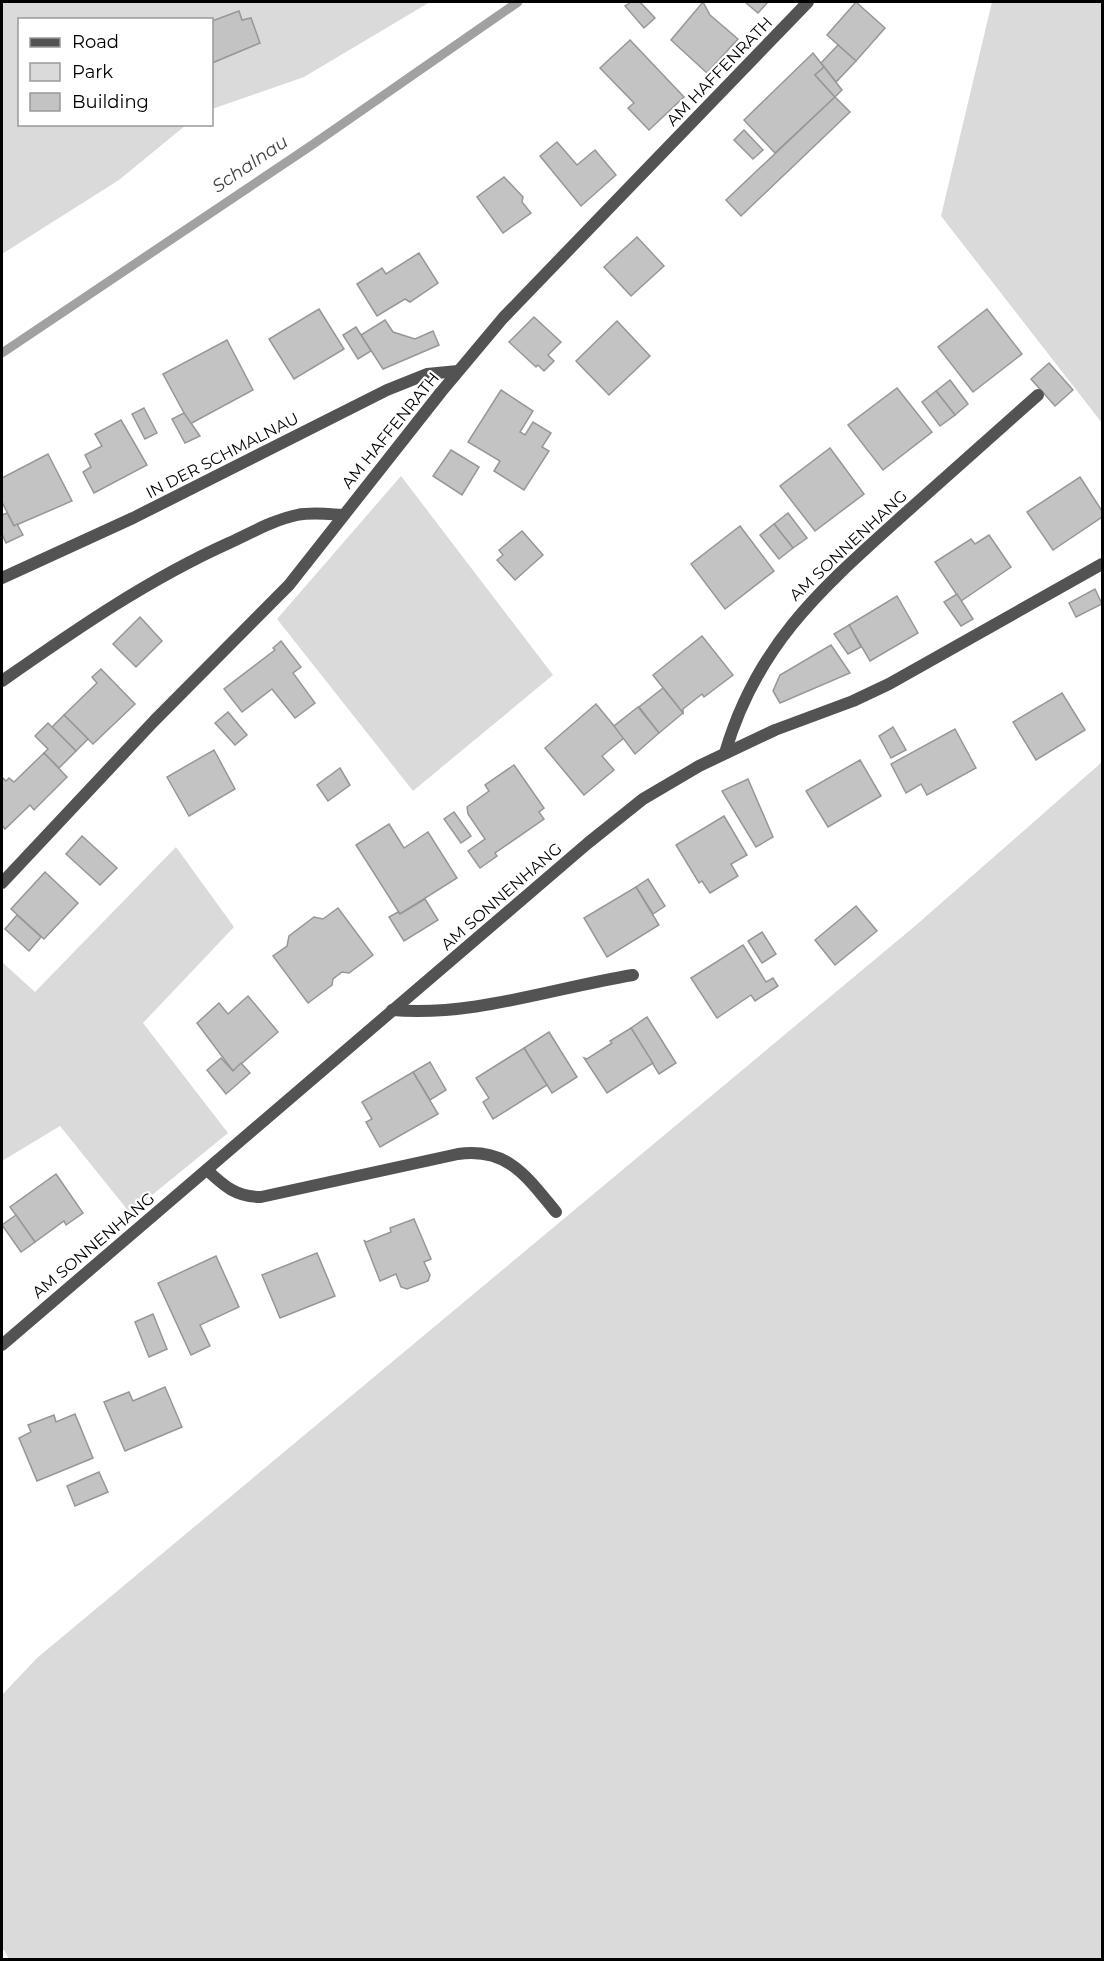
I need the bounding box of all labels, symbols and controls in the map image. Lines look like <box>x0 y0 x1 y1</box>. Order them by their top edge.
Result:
street label: AM HAFFENRATH <box>662 13 776 130</box>
legend <box>18 18 213 126</box>
text: Road <box>72 31 119 53</box>
text: Park <box>72 61 113 83</box>
text: Building <box>72 91 149 113</box>
water label: Schalnau <box>208 131 292 197</box>
street label: AM HAFFENRATH <box>338 368 443 492</box>
street label: IN DER SCHMALNAU <box>143 409 302 502</box>
street label: AM SONNENHANG <box>786 486 911 605</box>
street label: AM SONNENHANG <box>437 839 566 954</box>
street label: AM SONNENHANG <box>28 1189 158 1302</box>

